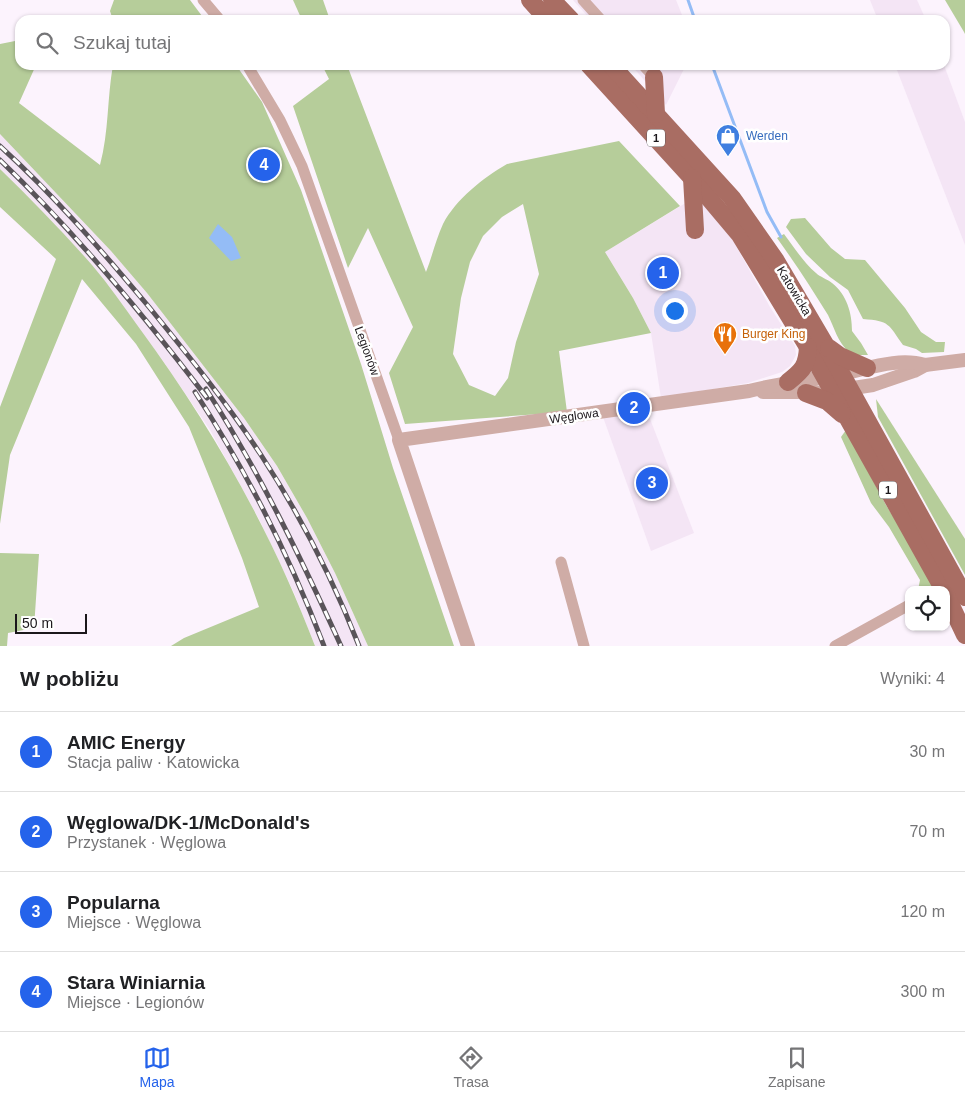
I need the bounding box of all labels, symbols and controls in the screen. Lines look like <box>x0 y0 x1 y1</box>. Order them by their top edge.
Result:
search box <box>15 15 950 70</box>
icon: search <box>33 29 61 57</box>
text: Szukaj tutaj <box>73 32 171 53</box>
shop icon: Werden <box>715 123 741 157</box>
place label: Werden <box>746 129 788 143</box>
road number: 1 <box>647 130 665 146</box>
pin: 4 <box>248 146 280 184</box>
pin: 1 <box>647 254 679 292</box>
street label: Katowicka <box>774 264 814 318</box>
your location <box>662 298 688 324</box>
restaurant icon: Burger King <box>712 321 738 355</box>
street label: Legionów <box>352 324 382 378</box>
place label: Burger King <box>742 327 805 341</box>
pin: 2 <box>618 389 650 427</box>
street label: Węglowa <box>549 406 600 426</box>
pin: 3 <box>636 464 668 502</box>
road number: 1 <box>879 482 897 498</box>
map controls <box>905 586 950 631</box>
button: locate <box>905 586 950 631</box>
scale bar <box>15 611 88 634</box>
text: 50 m <box>22 615 53 631</box>
text: W pobliżu <box>20 667 119 690</box>
text: Wyniki: 4 <box>880 670 945 687</box>
text: AMIC Energy <box>67 732 185 753</box>
text: 1 <box>32 743 40 760</box>
text: 30 m <box>909 743 945 760</box>
text: Stacja paliw · Katowicka <box>67 754 240 771</box>
text: Węglowa/DK-1/McDonald's <box>67 812 310 833</box>
text: 2 <box>32 823 40 840</box>
text: 70 m <box>909 823 945 840</box>
text: Przystanek · Węglowa <box>67 834 226 851</box>
text: Popularna <box>67 892 160 913</box>
text: 3 <box>32 903 40 920</box>
text: 120 m <box>901 903 945 920</box>
text: Miejsce · Węglowa <box>67 914 201 931</box>
text: Stara Winiarnia <box>67 972 205 993</box>
text: 4 <box>32 983 40 1000</box>
text: 300 m <box>901 983 945 1000</box>
text: Miejsce · Legionów <box>67 994 204 1011</box>
tab: Mapa <box>140 1044 175 1090</box>
tab: Trasa <box>454 1044 489 1090</box>
tab: Zapisane <box>768 1044 825 1090</box>

